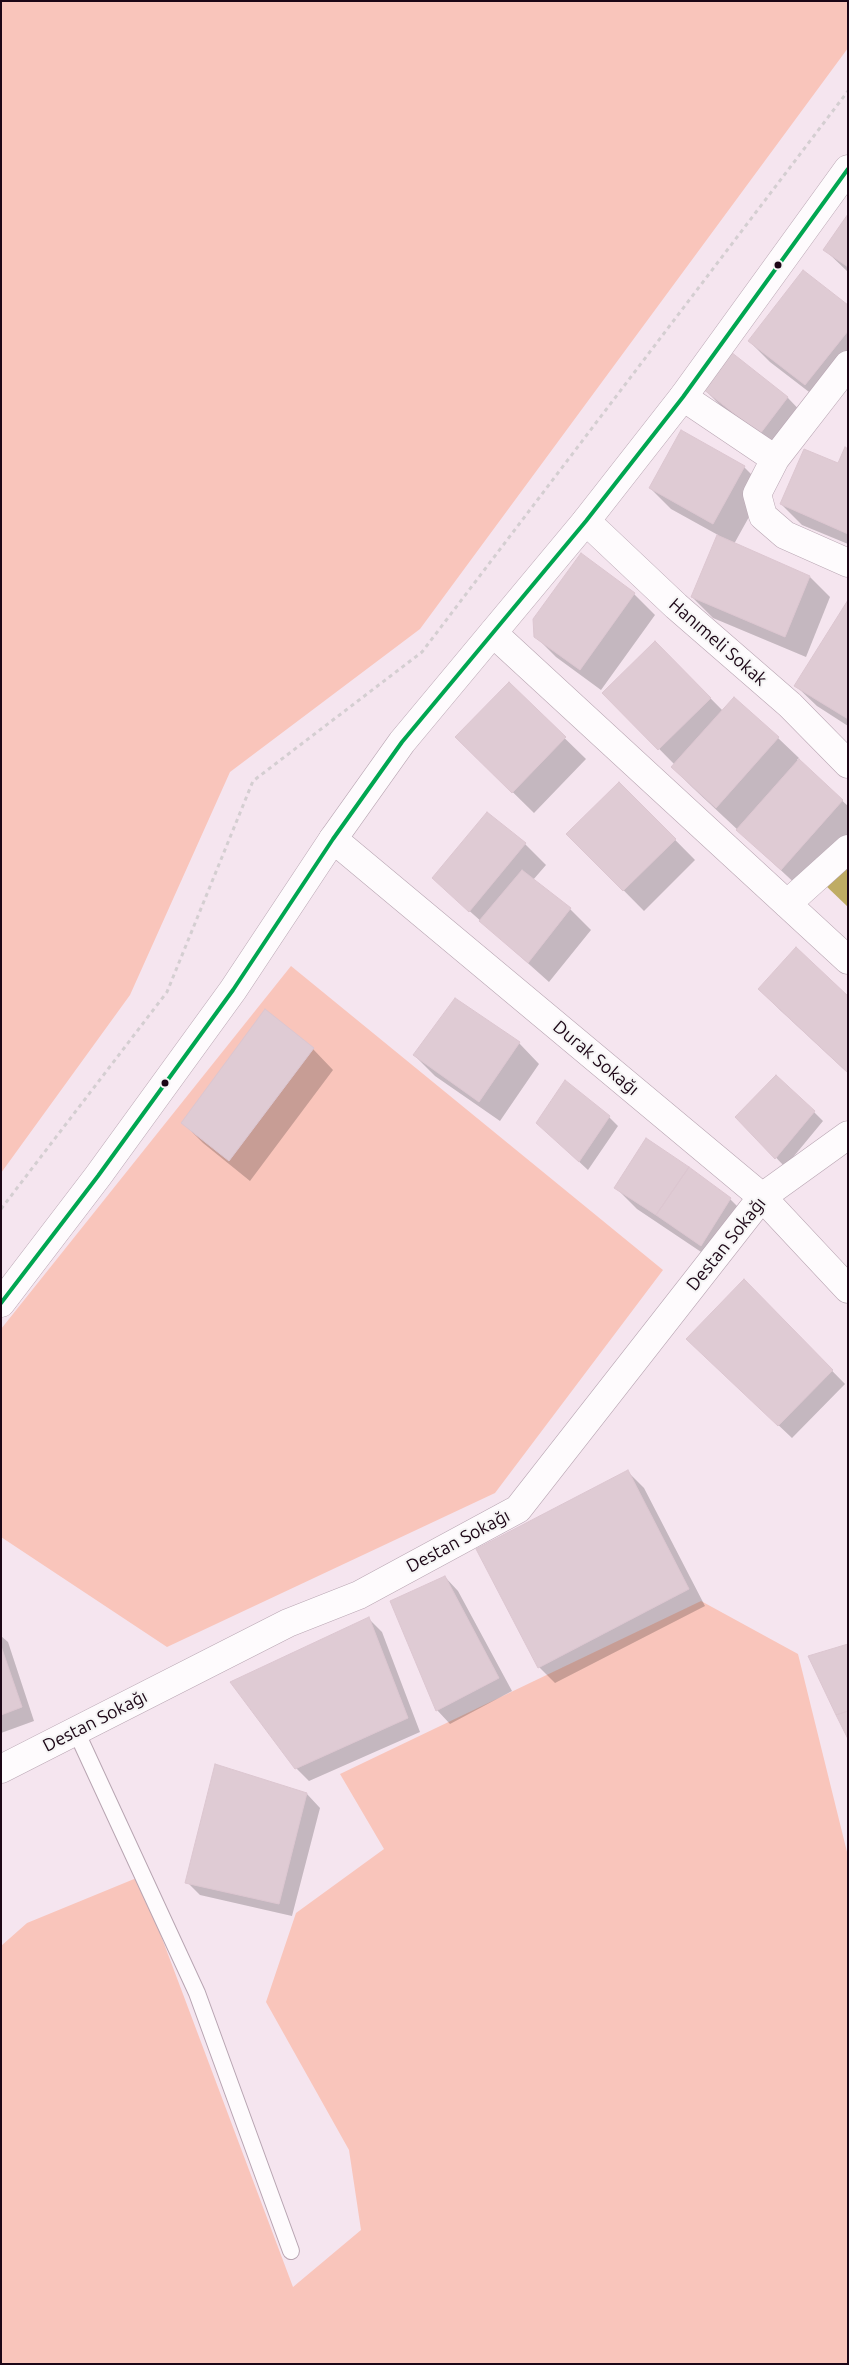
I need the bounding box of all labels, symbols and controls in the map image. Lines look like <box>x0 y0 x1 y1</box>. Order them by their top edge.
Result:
unlabelled marker <box>773 260 783 270</box>
street label: Hanımeli Sokak <box>665 594 771 690</box>
street label: Durak Sokağı <box>549 1016 643 1100</box>
unlabelled marker <box>160 1078 170 1088</box>
street label: Destan Sokağı <box>682 1193 770 1295</box>
street label: Destan Sokağı <box>403 1505 513 1577</box>
street label: Destan Sokağı <box>39 1685 151 1757</box>

